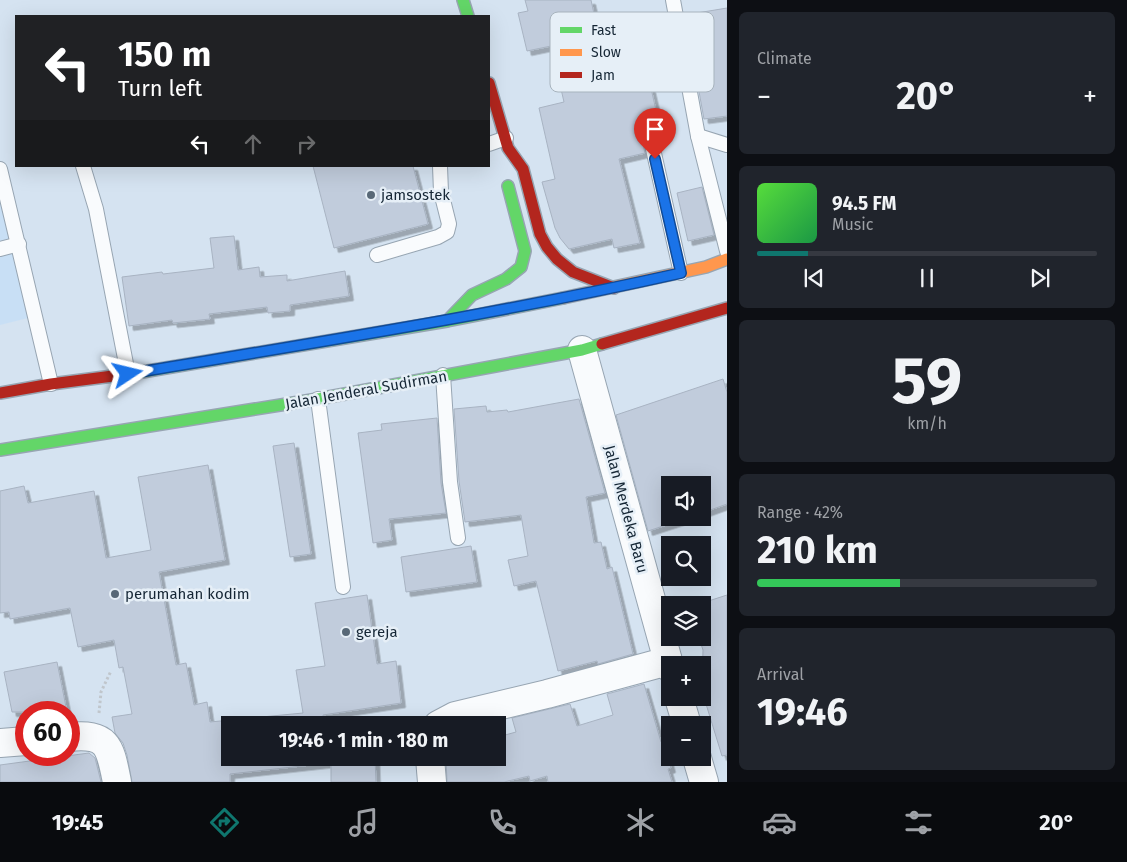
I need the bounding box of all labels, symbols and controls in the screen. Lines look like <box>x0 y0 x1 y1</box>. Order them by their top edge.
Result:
legend <box>550 12 714 92</box>
text: Fast <box>591 22 617 39</box>
text: 150 m <box>118 33 211 75</box>
icon: left <box>35 35 100 100</box>
text: Slow <box>591 44 621 61</box>
text: Climate <box>757 49 812 68</box>
text: Jam <box>591 67 615 84</box>
text: 20° <box>896 73 958 119</box>
text: Turn left <box>118 75 202 102</box>
text: − <box>757 80 771 113</box>
text: + <box>1083 80 1097 113</box>
pin <box>634 108 676 159</box>
icon: arrive <box>641 115 669 143</box>
icon: left <box>186 130 214 158</box>
icon: ahead <box>239 130 267 158</box>
icon: right <box>292 130 320 158</box>
place label: jamsostek <box>380 186 450 204</box>
marker: jamsostek <box>365 189 377 201</box>
text: 94.5 FM <box>832 192 896 215</box>
text: Music <box>832 215 873 234</box>
icon: previous <box>800 264 828 292</box>
icon: pause <box>913 264 941 292</box>
icon: next <box>1026 264 1054 292</box>
text: 59 <box>892 342 962 420</box>
position arrow <box>101 347 153 399</box>
street label: Jalan Jenderal Sudirman <box>284 367 448 413</box>
text: km/h <box>907 414 947 433</box>
street label: Jalan Merdeka Baru <box>600 443 652 575</box>
map controls <box>661 476 711 766</box>
button: sound <box>661 476 711 526</box>
text: Range · 42% <box>757 503 843 522</box>
text: 210 km <box>757 527 878 573</box>
button: search <box>661 536 711 586</box>
place label: perumahan kodim <box>125 585 250 603</box>
marker: perumahan kodim <box>109 588 121 600</box>
button: layers <box>661 596 711 646</box>
place label: gereja <box>356 623 398 641</box>
marker: gereja <box>340 626 352 638</box>
button: + <box>661 656 711 706</box>
text: Arrival <box>757 665 804 684</box>
text: 19:46 <box>757 689 848 735</box>
speed limit sign: 60 <box>15 701 80 766</box>
button: − <box>661 716 711 766</box>
text: 19:46 · 1 min · 180 m <box>279 729 448 752</box>
icon: directions <box>207 805 242 840</box>
icon: music <box>346 805 381 840</box>
icon: phone <box>485 805 520 840</box>
icon: climate <box>623 805 658 840</box>
icon: car <box>762 805 797 840</box>
icon: filters <box>901 805 936 840</box>
text: 19:45 <box>52 809 104 836</box>
text: 20° <box>1039 809 1075 836</box>

